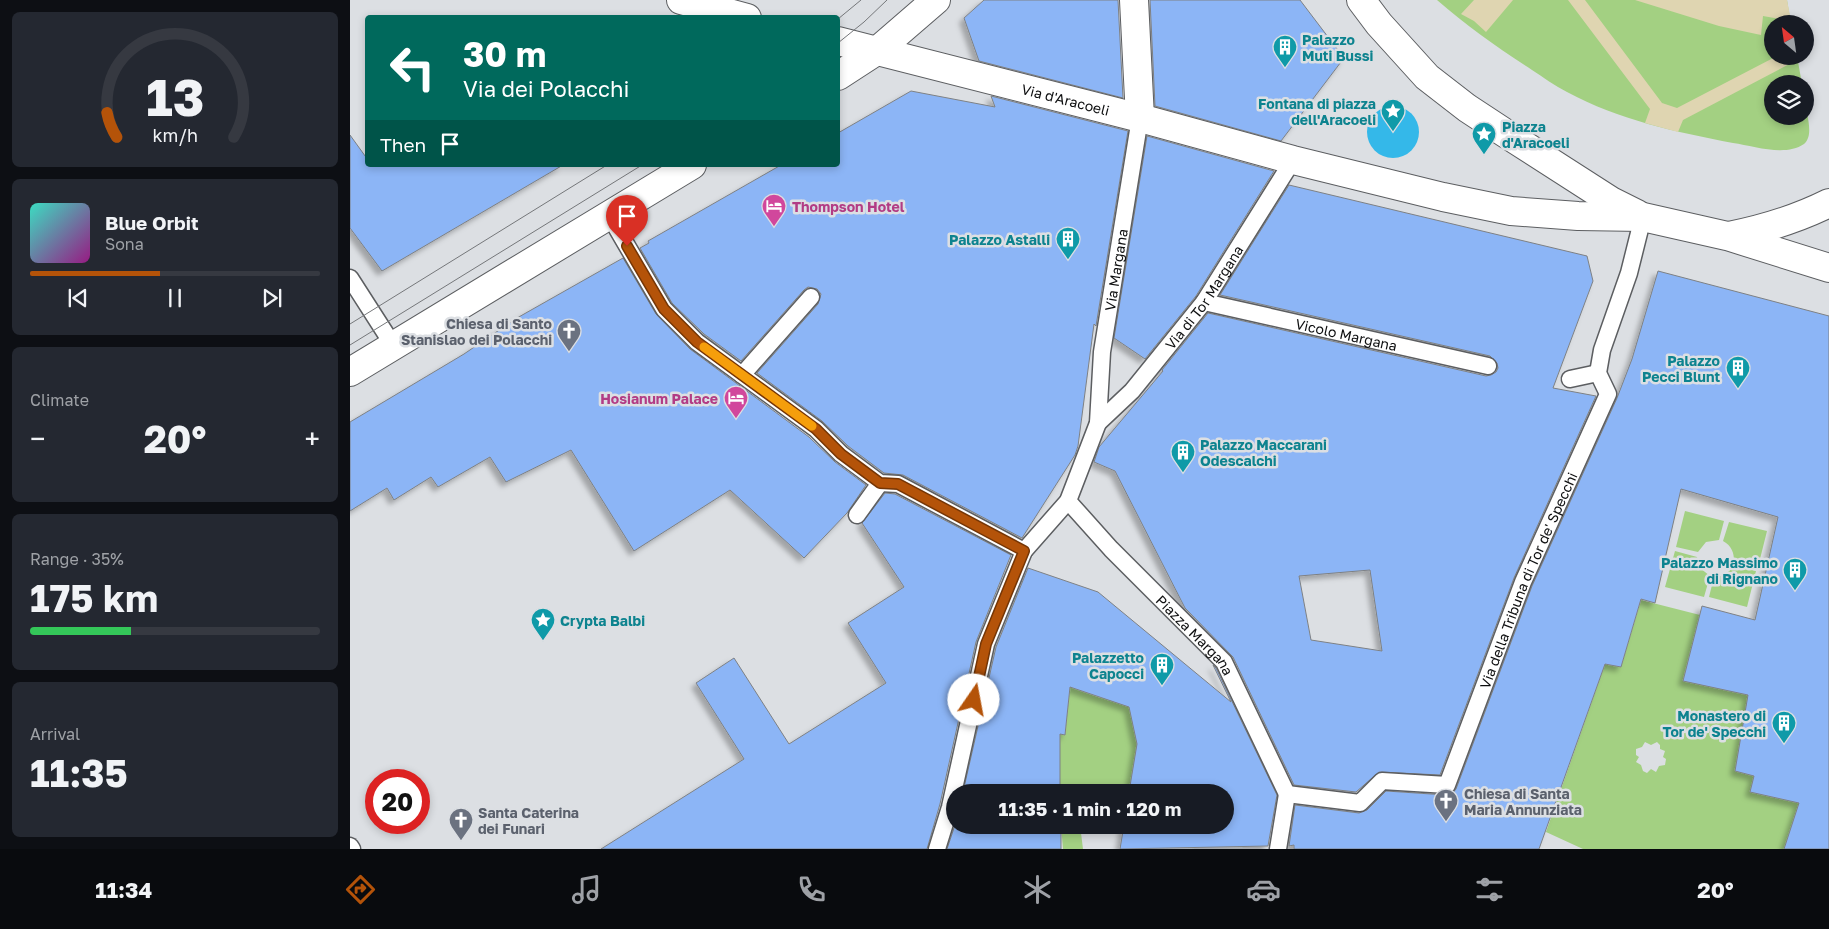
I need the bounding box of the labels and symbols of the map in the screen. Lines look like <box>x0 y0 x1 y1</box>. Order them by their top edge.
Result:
north arrow <box>1764 15 1814 65</box>
place label: Palazzo Muti Bussi <box>1302 31 1374 64</box>
building icon: Palazzo Muti Bussi <box>1272 34 1298 68</box>
street label: Via d'Aracoeli <box>1020 80 1112 118</box>
place label: Fontana di piazza dell'Aracoeli <box>1258 95 1376 128</box>
place icon: Fontana di piazza dell'Aracoeli <box>1380 98 1406 132</box>
place label: Piazza d'Aracoeli <box>1502 118 1570 151</box>
place icon: Piazza d'Aracoeli <box>1471 121 1497 155</box>
hotel icon: Thompson Hotel <box>761 193 787 227</box>
pin <box>606 195 648 246</box>
place label: Thompson Hotel <box>792 198 905 215</box>
building icon: Palazzo Astalli <box>1055 226 1081 260</box>
street label: Via Margana <box>1100 227 1130 312</box>
place label: Palazzo Astalli <box>949 231 1050 248</box>
street label: Via di Tor Margana <box>1161 242 1246 352</box>
street label: Vicolo Margana <box>1294 314 1399 354</box>
place label: Chiesa di Santo Stanislao dei Polacchi <box>401 315 552 348</box>
church icon: Chiesa di Santo Stanislao dei Polacchi <box>556 318 582 352</box>
place label: Palazzo Pecci Blunt <box>1642 352 1720 385</box>
building icon: Palazzo Pecci Blunt <box>1725 355 1751 389</box>
hotel icon: Hosianum Palace <box>723 385 749 419</box>
place label: Hosianum Palace <box>600 390 718 407</box>
place label: Palazzo Maccarani Odescalchi <box>1200 436 1327 469</box>
building icon: Palazzo Maccarani Odescalchi <box>1170 439 1196 473</box>
street label: Via della Tribuna di Tor de' Specchi <box>1475 469 1580 691</box>
place label: Palazzo Massimo di Rignano <box>1661 554 1778 587</box>
building icon: Palazzo Massimo di Rignano <box>1782 557 1808 591</box>
street label: Piazza Margana <box>1153 591 1237 678</box>
place icon: Crypta Balbi <box>530 607 556 641</box>
place label: Crypta Balbi <box>560 612 645 629</box>
place label: Palazzetto Capocci <box>1072 649 1144 682</box>
building icon: Palazzetto Capocci <box>1149 652 1175 686</box>
position arrow <box>947 673 999 725</box>
place label: Monastero di Tor de' Specchi <box>1662 707 1766 740</box>
building icon: Monastero di Tor de' Specchi <box>1771 710 1797 744</box>
speed limit sign: 20 <box>365 769 430 834</box>
place label: Chiesa di Santa Maria Annunziata <box>1464 785 1582 818</box>
church icon: Chiesa di Santa Maria Annunziata <box>1433 788 1459 822</box>
place label: Santa Caterina dei Funari <box>478 804 579 837</box>
church icon: Santa Caterina dei Funari <box>448 807 474 841</box>

